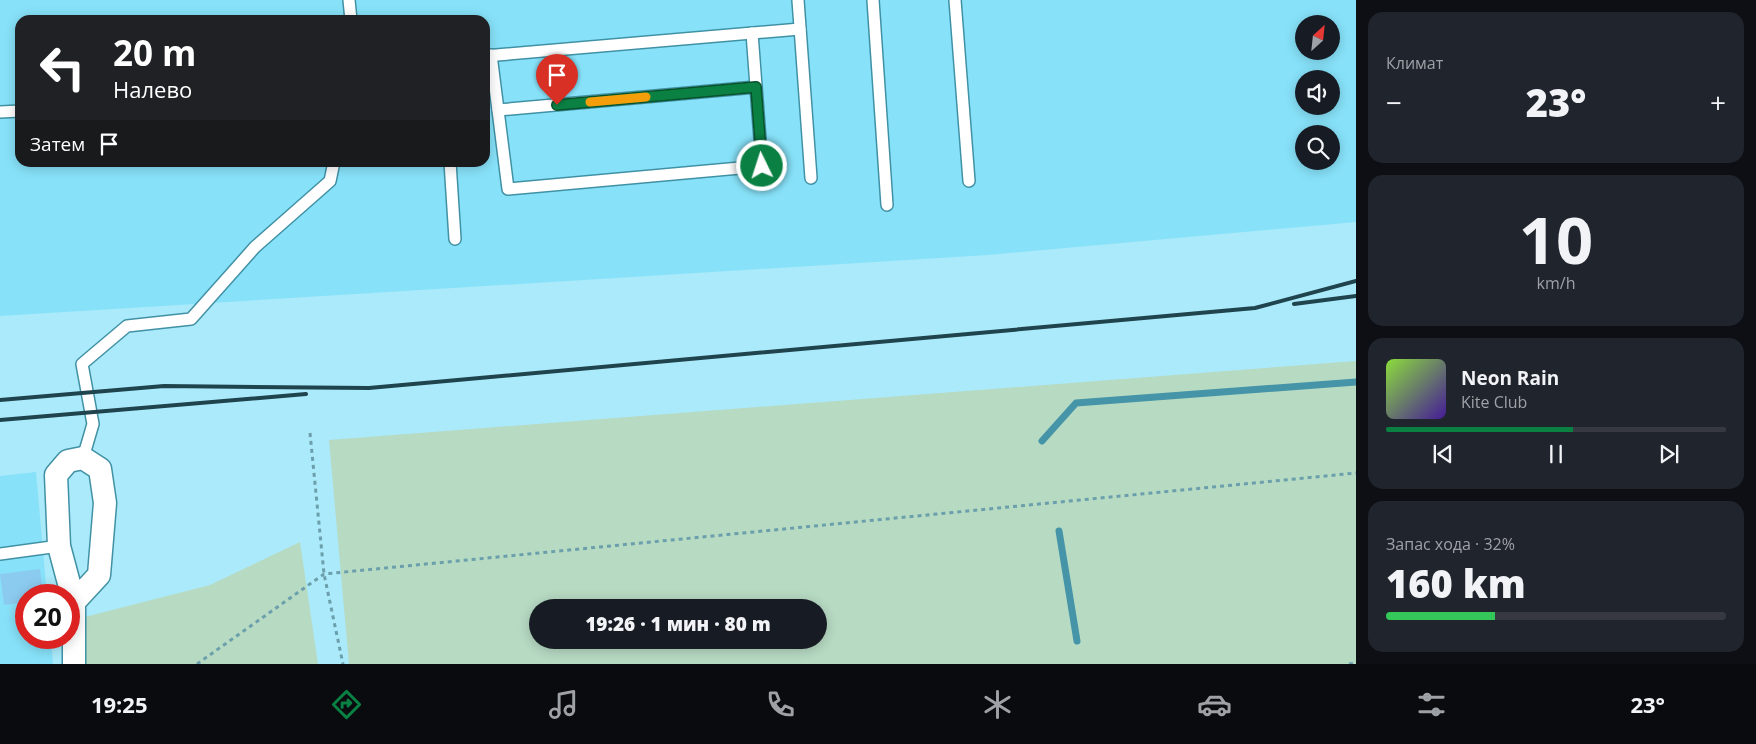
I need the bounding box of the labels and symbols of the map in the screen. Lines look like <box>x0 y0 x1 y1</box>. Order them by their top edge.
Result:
north arrow <box>1295 15 1340 60</box>
pin <box>536 54 578 105</box>
position arrow <box>735 139 787 191</box>
speed limit sign: 20 <box>15 584 80 649</box>

